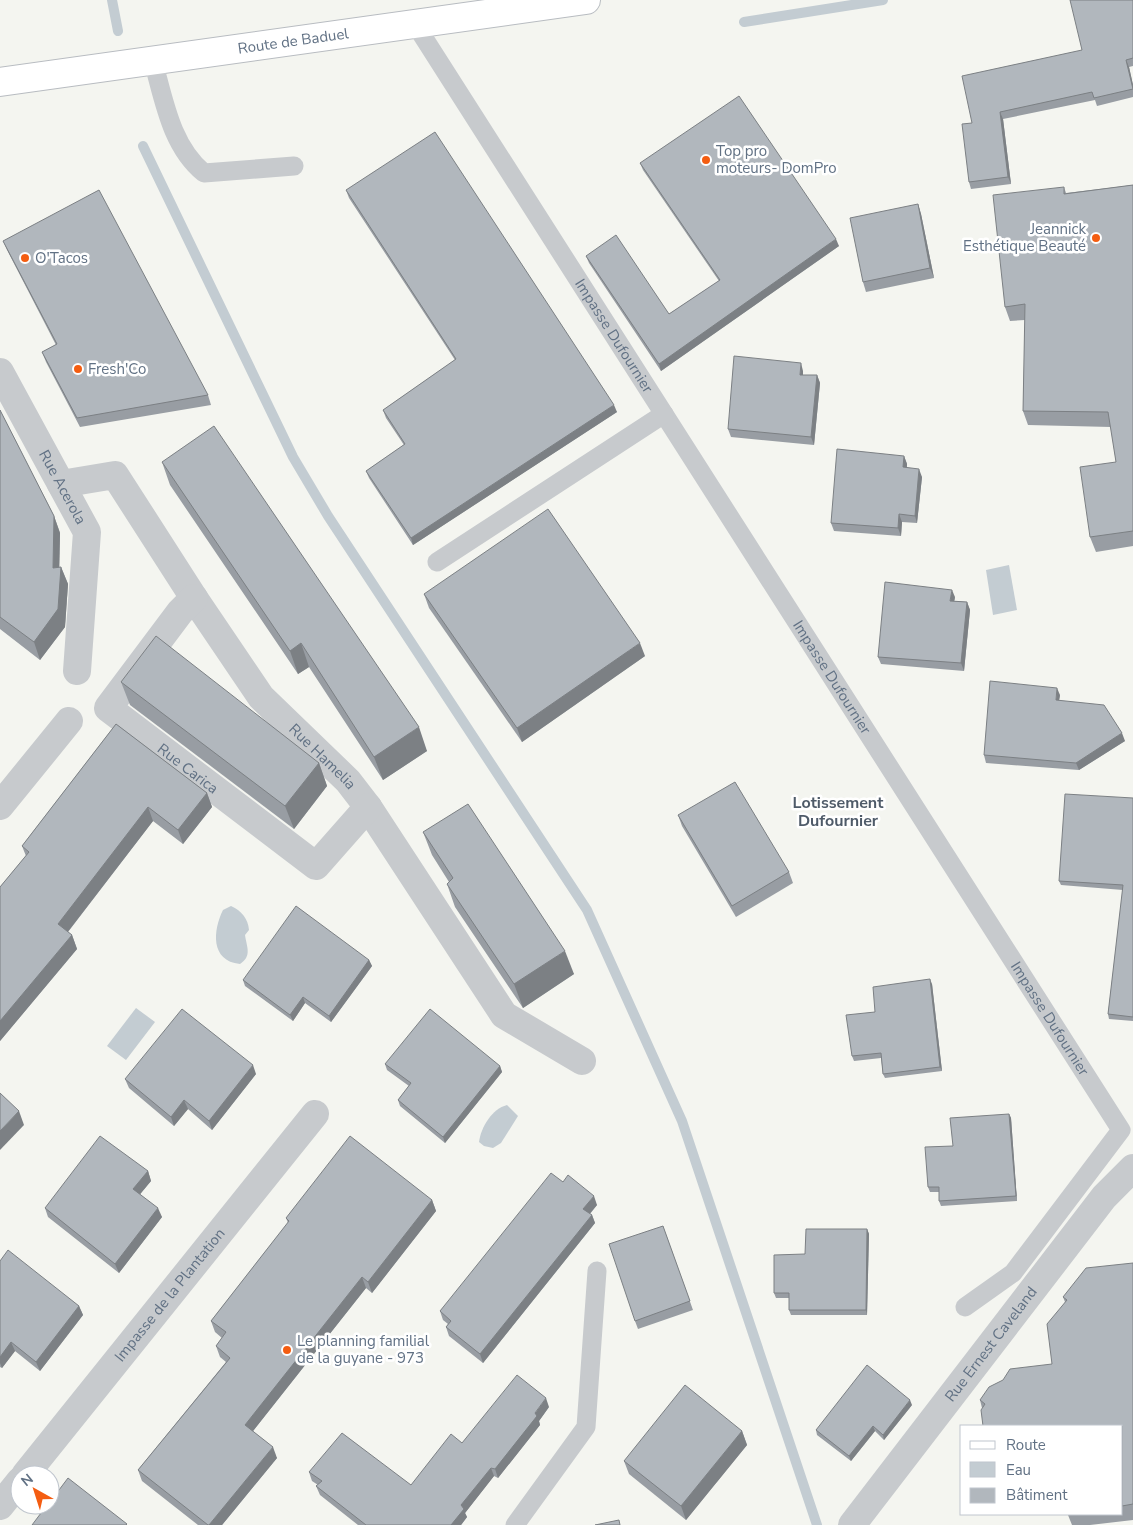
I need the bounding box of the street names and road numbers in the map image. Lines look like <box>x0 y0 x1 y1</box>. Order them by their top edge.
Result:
street label: Route de Baduel <box>236 23 351 59</box>
street label: Impasse Dufournier <box>570 275 658 397</box>
street label: Rue Acerola <box>34 446 91 528</box>
street label: Impasse Dufournier <box>788 616 876 739</box>
street label: Rue Hamelia <box>285 719 361 793</box>
street label: Rue Carica <box>153 739 222 798</box>
street label: Impasse Dufournier <box>1006 958 1094 1080</box>
street label: Impasse de la Plantation <box>110 1224 229 1366</box>
street label: Rue Ernest Caveland <box>940 1282 1042 1406</box>

